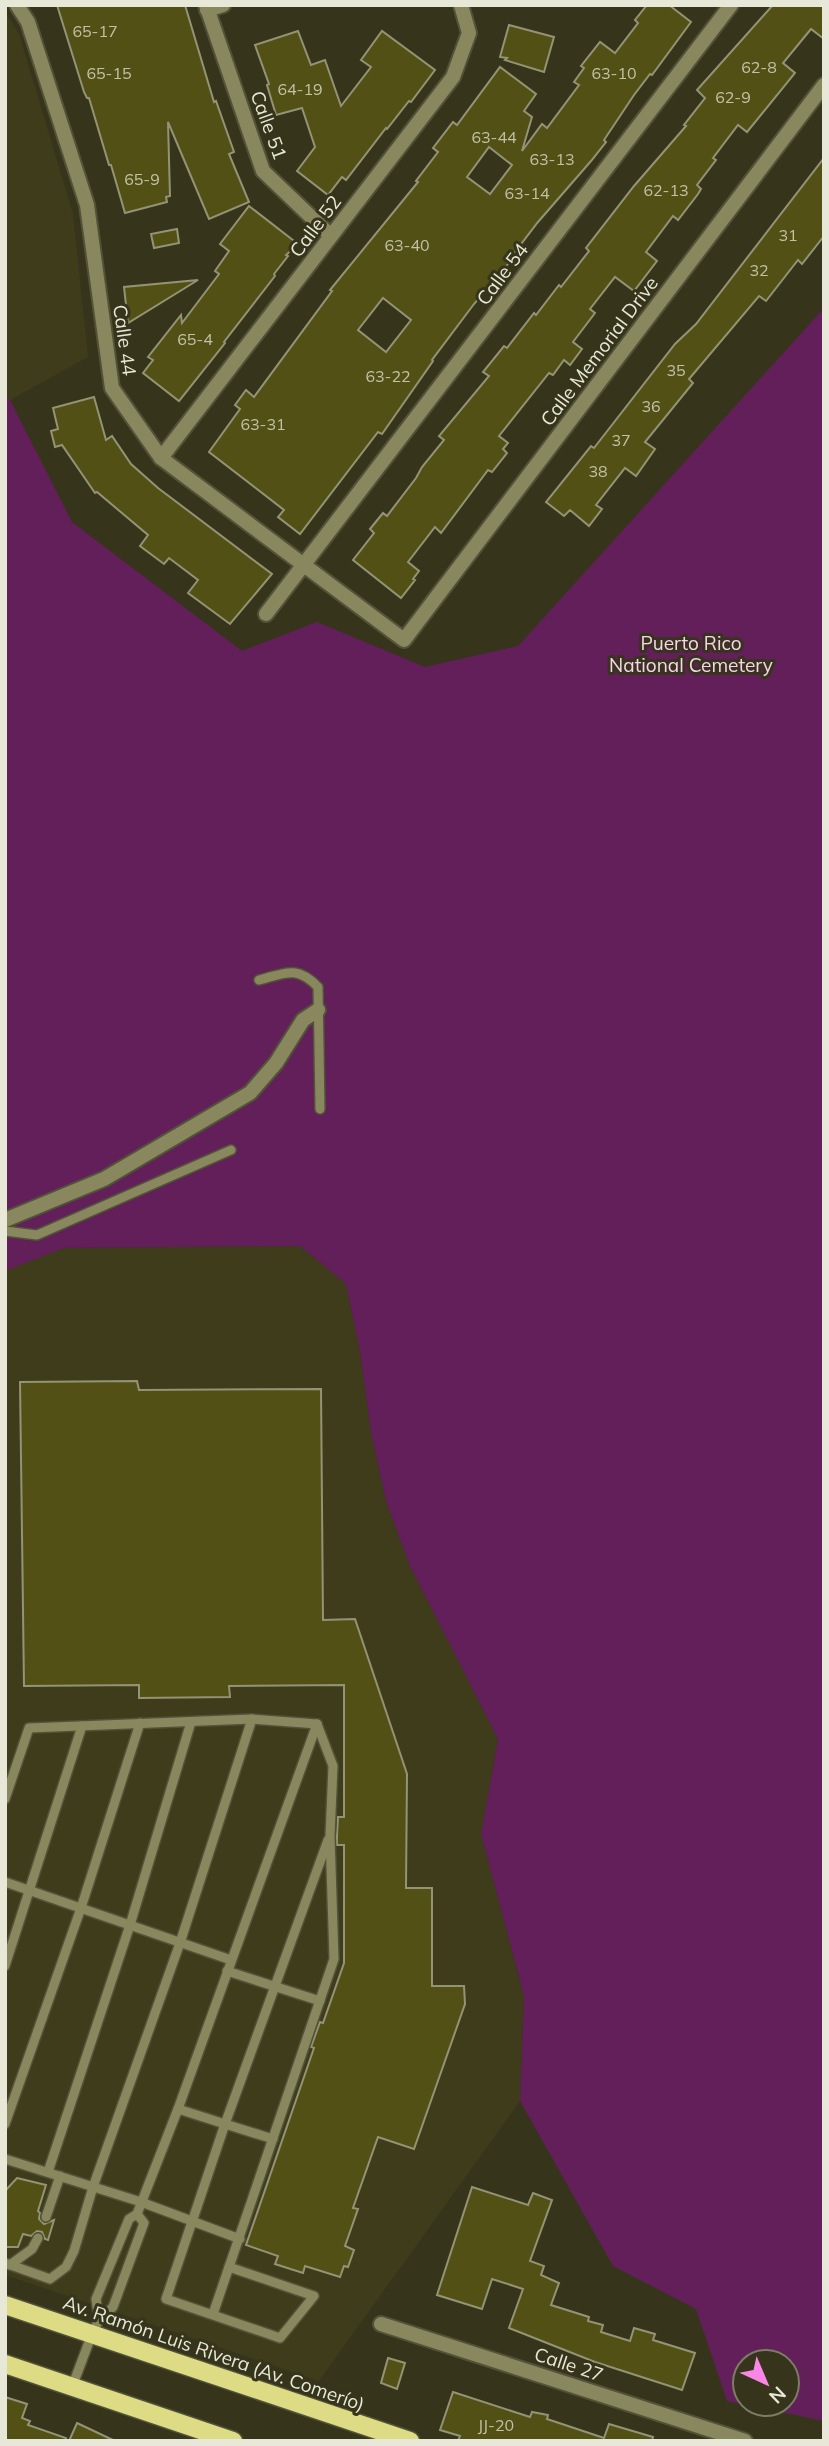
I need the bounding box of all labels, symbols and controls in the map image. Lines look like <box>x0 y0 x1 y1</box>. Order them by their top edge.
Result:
house number: 65-17 <box>72 21 118 41</box>
house number: 62-8 <box>741 57 777 77</box>
house number: 65-15 <box>86 63 132 83</box>
house number: 63-10 <box>591 63 637 83</box>
house number: 64-19 <box>277 79 323 99</box>
street label: Calle 51 <box>246 87 292 163</box>
house number: 62-9 <box>715 87 751 107</box>
house number: 63-44 <box>471 127 517 147</box>
house number: 63-13 <box>529 149 575 169</box>
house number: 65-9 <box>124 169 160 189</box>
house number: 62-13 <box>643 180 689 200</box>
house number: 63-14 <box>504 183 550 203</box>
street label: Calle 52 <box>284 190 346 262</box>
house number: 31 <box>778 225 798 245</box>
house number: 63-40 <box>384 235 430 255</box>
street label: Calle 54 <box>471 238 533 310</box>
house number: 32 <box>749 260 769 280</box>
street label: Calle Memorial Drive <box>535 272 663 430</box>
street label: Calle 44 <box>108 303 142 377</box>
house number: 65-4 <box>177 329 213 349</box>
house number: 35 <box>666 360 686 380</box>
house number: 63-22 <box>365 366 411 386</box>
house number: 36 <box>641 396 661 416</box>
house number: 63-31 <box>240 414 286 434</box>
house number: 37 <box>611 430 631 450</box>
house number: 38 <box>588 461 608 481</box>
park label: Puerto Rico National Cemetery <box>609 631 773 677</box>
street label: Av. Ramón Luis Rivera (Av. Comerío) <box>60 2290 368 2416</box>
street label: Calle 27 <box>531 2342 607 2386</box>
north arrow <box>731 2348 801 2418</box>
text: N <box>764 2382 791 2409</box>
house number: JJ-20 <box>478 2415 514 2435</box>

